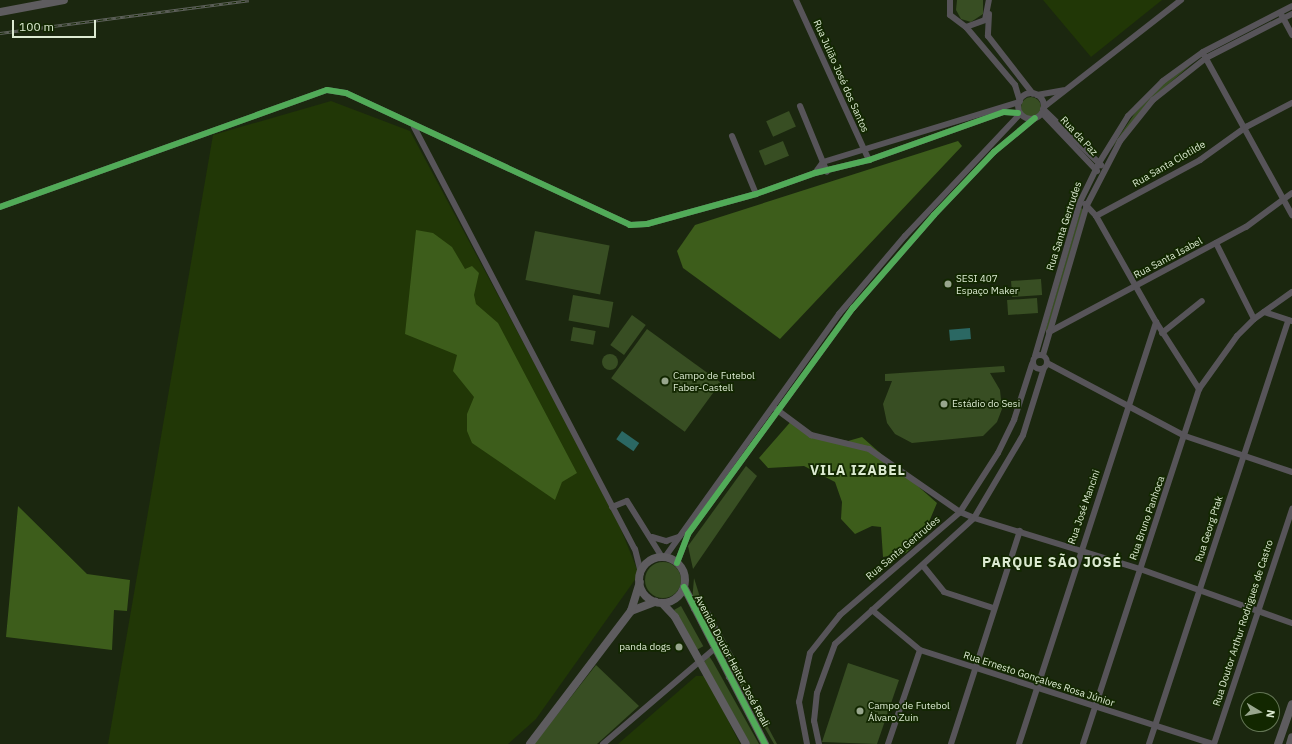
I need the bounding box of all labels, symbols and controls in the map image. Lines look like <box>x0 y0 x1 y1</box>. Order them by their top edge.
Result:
scale bar <box>14 12 98 38</box>
street label: Rua Julião José dos Santos <box>811 18 871 134</box>
text: 100 m <box>19 19 54 34</box>
street label: Rua da Paz <box>1058 114 1100 158</box>
street label: Rua Santa Clotilde <box>1130 138 1208 190</box>
street label: Rua Santa Gertrudes <box>1044 180 1084 272</box>
street label: Rua Santa Isabel <box>1132 235 1204 281</box>
place label: SESI 407 Espaço Maker <box>956 272 1018 296</box>
marker: SESI 407 Espaço Maker <box>943 279 953 289</box>
place label: Campo de Futebol Faber-Castell <box>673 369 755 392</box>
marker: Campo de Futebol Faber-Castell <box>660 376 670 386</box>
place label: Estádio do Sesi <box>952 398 1020 410</box>
marker: Estádio do Sesi <box>939 399 949 409</box>
district label: VILA IZABEL <box>810 462 906 478</box>
street label: Rua José Mancini <box>1066 468 1102 546</box>
street label: Rua Bruno Panhoca <box>1127 474 1167 562</box>
street label: Rua Georg Ptak <box>1193 494 1225 564</box>
street label: Rua Santa Gertrudes <box>864 514 942 582</box>
street label: Rua Doutor Arthur Rodrigues de Castro <box>1210 538 1276 708</box>
district label: PARQUE SÃO JOSÉ <box>982 554 1122 570</box>
street label: Avenida Doutor Heitor José Reali <box>692 593 772 729</box>
place label: panda dogs <box>619 641 671 653</box>
marker: panda dogs <box>674 642 684 652</box>
street label: Rua Ernesto Gonçalves Rosa Júnior <box>962 649 1116 709</box>
north arrow <box>1240 692 1280 732</box>
place label: Campo de Futebol Álvaro Zuin <box>868 699 950 722</box>
marker: Campo de Futebol Álvaro Zuin <box>855 706 865 716</box>
text: N <box>1263 709 1278 719</box>

